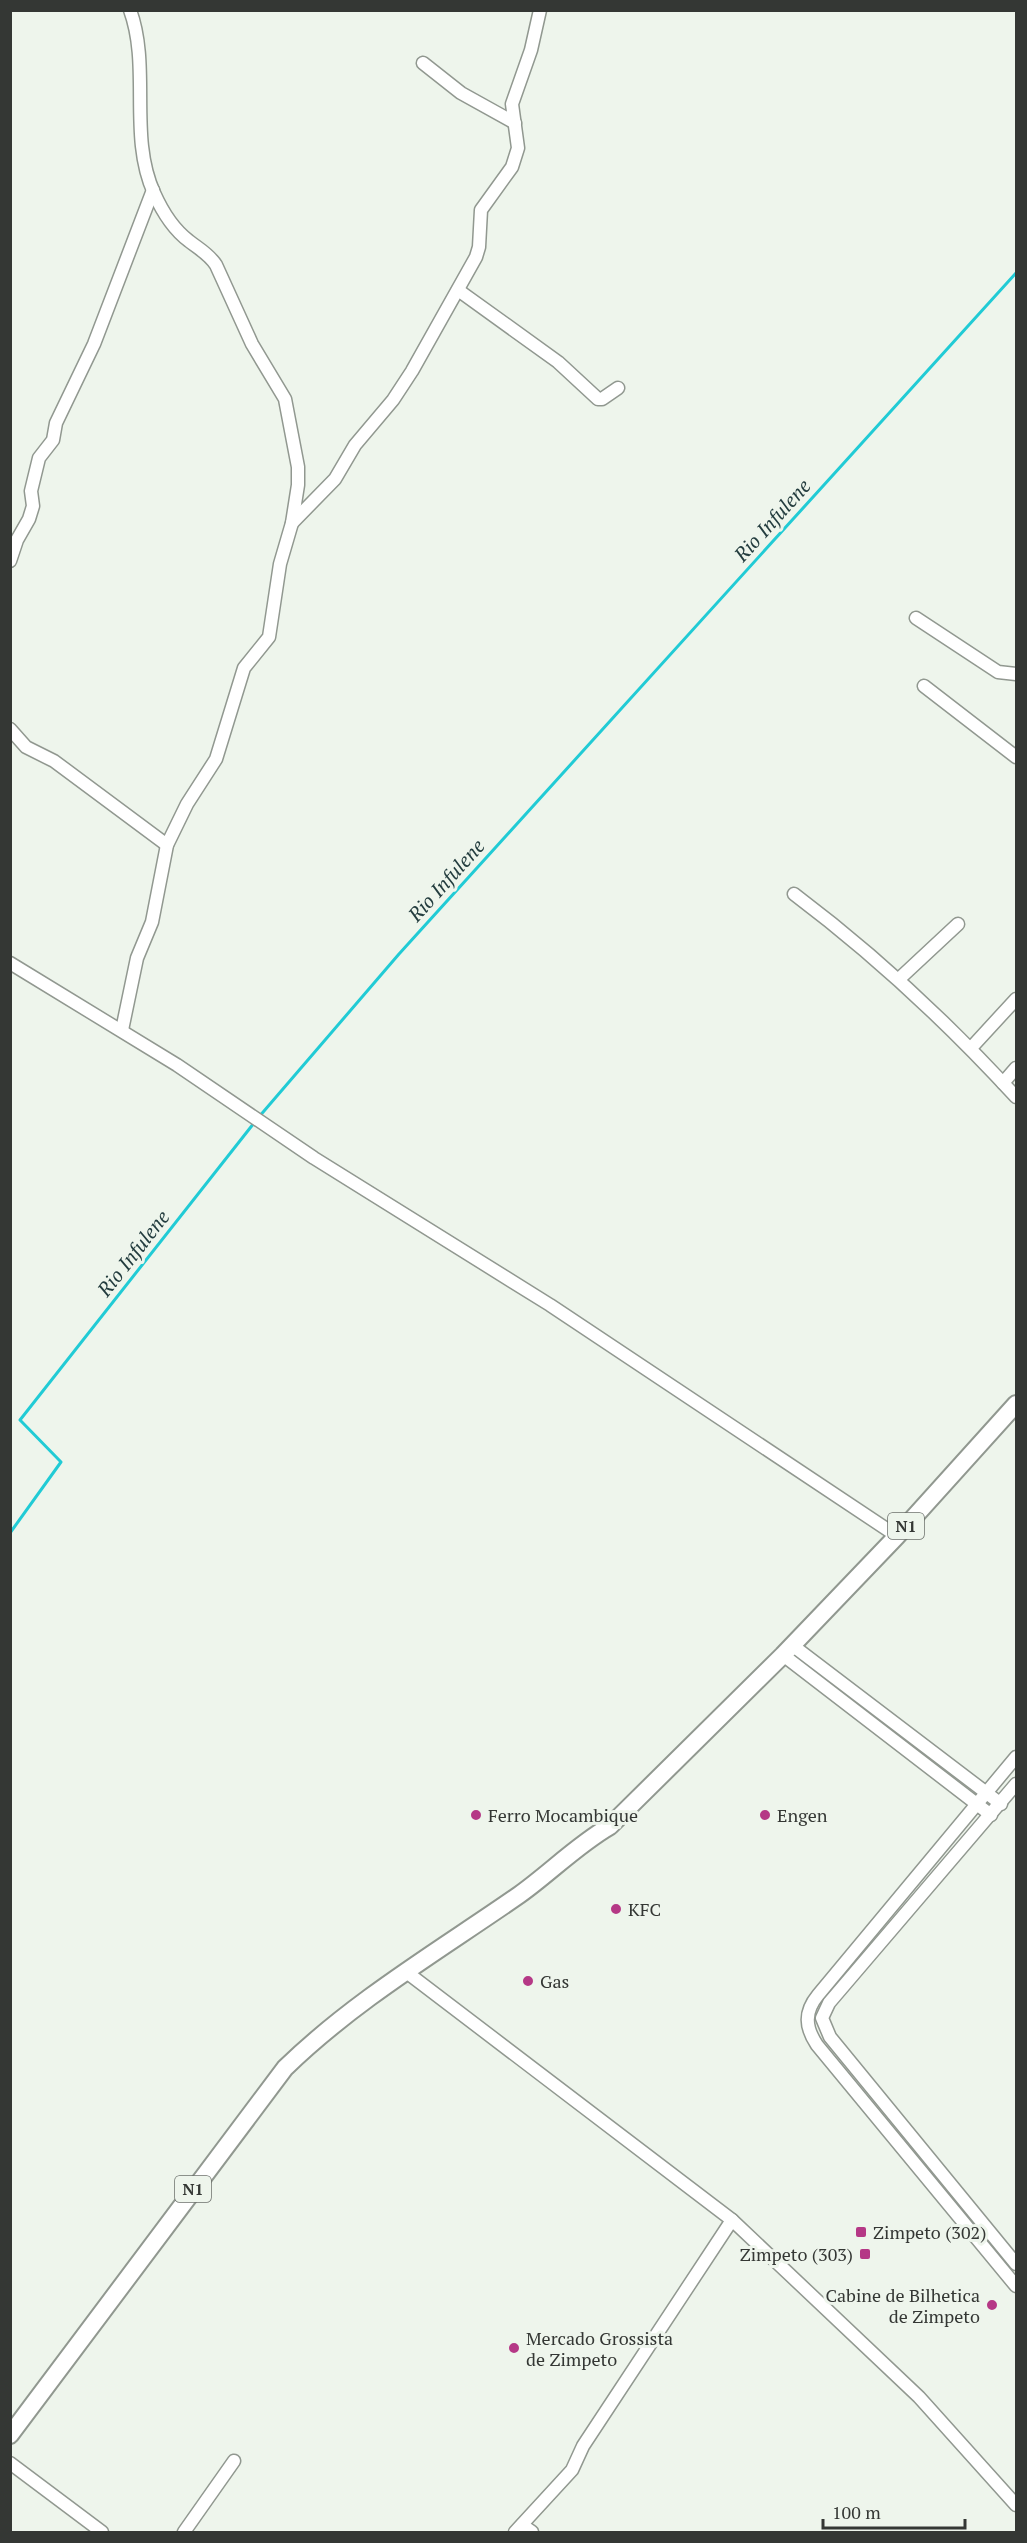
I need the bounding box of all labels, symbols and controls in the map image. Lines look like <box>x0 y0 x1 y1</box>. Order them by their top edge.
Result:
water label: Rio Infulene <box>727 473 816 568</box>
water label: Rio Infulene <box>401 833 490 928</box>
water label: Rio Infulene <box>90 1204 175 1302</box>
road number: N1 <box>888 1513 924 1539</box>
place label: Ferro Mocambique <box>488 1803 638 1827</box>
place label: Engen <box>777 1803 828 1827</box>
marker: Ferro Mocambique <box>469 1808 483 1822</box>
marker: Engen <box>758 1808 772 1822</box>
place label: KFC <box>628 1897 661 1921</box>
marker: KFC <box>609 1902 623 1916</box>
place label: Gas <box>540 1969 569 1993</box>
marker: Gas <box>521 1974 535 1988</box>
road number: N1 <box>175 2176 211 2202</box>
place label: Zimpeto (302) <box>873 2220 986 2244</box>
marker: Zimpeto (302) <box>854 2225 868 2239</box>
place label: Zimpeto (303) <box>740 2242 853 2266</box>
marker: Zimpeto (303) <box>858 2247 872 2261</box>
place label: Cabine de Bilhetica de Zimpeto <box>825 2283 980 2328</box>
marker: Cabine de Bilhetica de Zimpeto <box>985 2298 999 2312</box>
place label: Mercado Grossista de Zimpeto <box>526 2326 673 2371</box>
marker: Mercado Grossista de Zimpeto <box>507 2341 521 2355</box>
scale bar <box>823 2492 966 2530</box>
text: 100 m <box>832 2500 881 2524</box>

